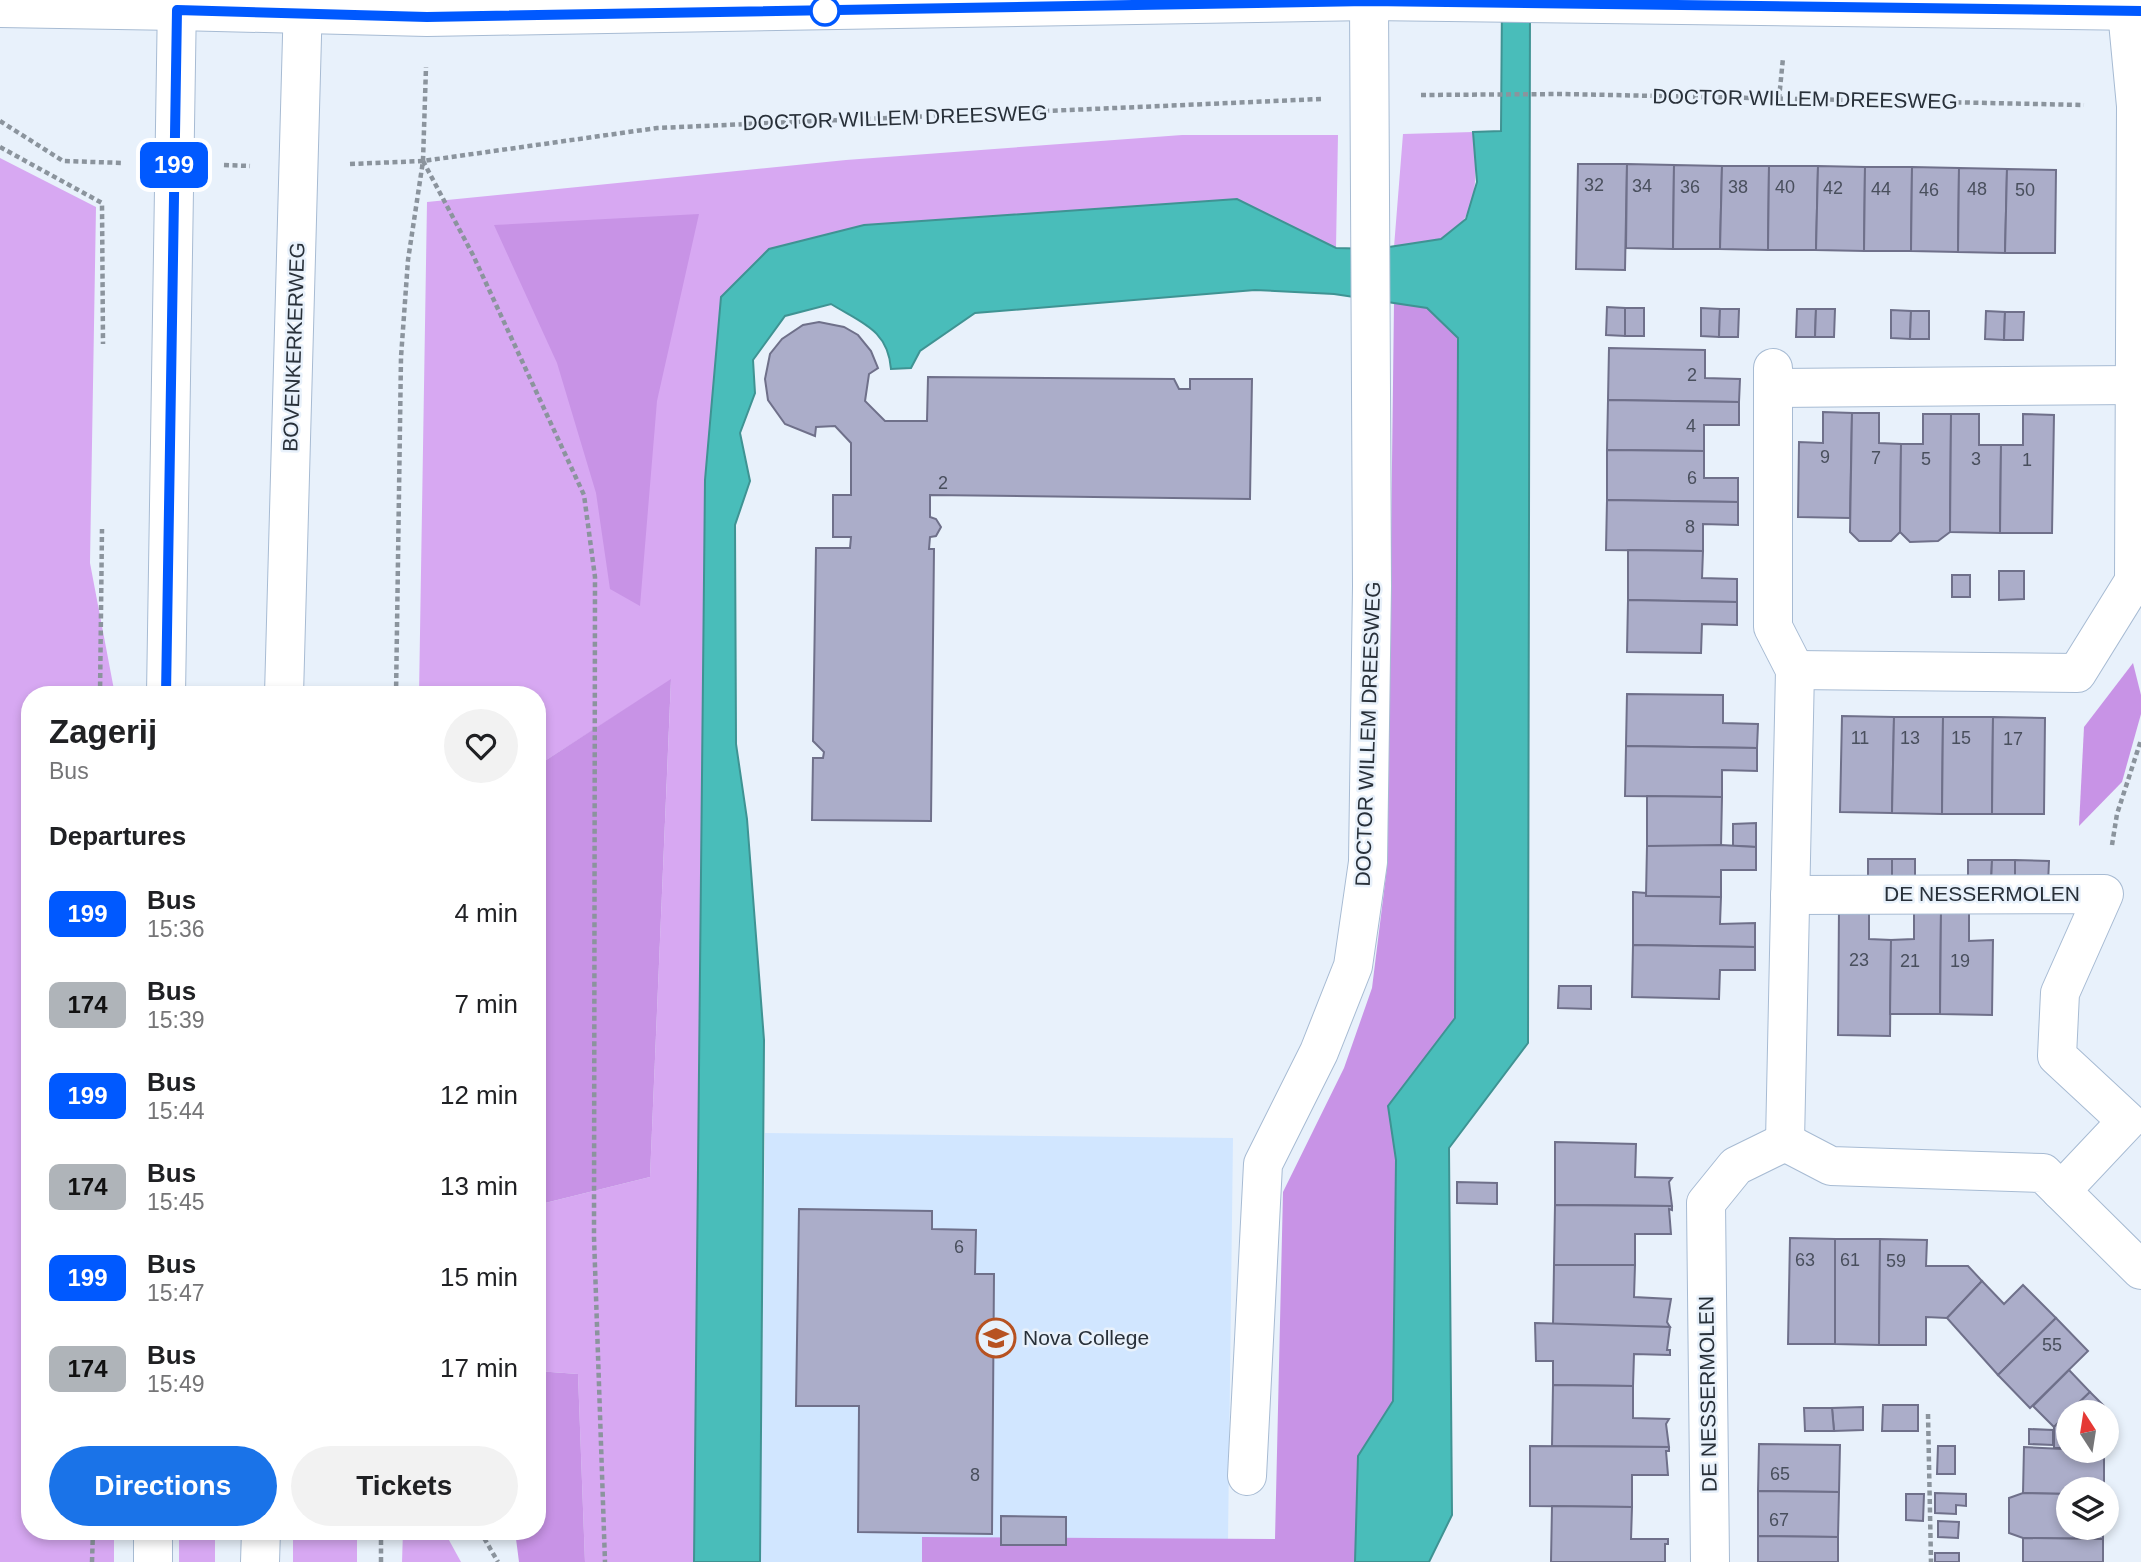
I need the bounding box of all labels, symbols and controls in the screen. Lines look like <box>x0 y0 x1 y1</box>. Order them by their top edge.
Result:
unlabelled marker <box>810 0 840 26</box>
street label: DOCTOR WILLEM DREESWEG <box>1652 84 1958 113</box>
street label: DOCTOR WILLEM DREESWEG <box>742 101 1048 134</box>
line badge: 199 <box>134 142 214 188</box>
text: 199 <box>154 151 194 178</box>
house number: 32 <box>1584 175 1604 195</box>
house number: 34 <box>1632 176 1652 196</box>
house number: 36 <box>1680 177 1700 197</box>
house number: 38 <box>1728 177 1748 197</box>
house number: 40 <box>1775 177 1795 197</box>
house number: 42 <box>1823 178 1843 198</box>
house number: 44 <box>1871 179 1891 199</box>
house number: 48 <box>1967 179 1987 199</box>
house number: 46 <box>1919 180 1939 200</box>
house number: 50 <box>2015 180 2035 200</box>
street label: BOVENKERKERWEG <box>278 242 309 452</box>
house number: 2 <box>1687 365 1697 385</box>
house number: 4 <box>1686 416 1696 436</box>
house number: 9 <box>1820 447 1830 467</box>
house number: 7 <box>1871 448 1881 468</box>
house number: 5 <box>1921 449 1931 469</box>
house number: 3 <box>1971 449 1981 469</box>
house number: 1 <box>2022 450 2032 470</box>
house number: 6 <box>1687 468 1697 488</box>
house number: 2 <box>938 473 948 493</box>
house number: 8 <box>1685 517 1695 537</box>
street label: DOCTOR WILLEM DREESWEG <box>1351 581 1384 887</box>
button: heart <box>444 709 518 783</box>
text: Zagerij <box>49 713 157 750</box>
house number: 11 <box>1851 728 1869 748</box>
house number: 13 <box>1900 728 1920 748</box>
house number: 15 <box>1951 728 1971 748</box>
house number: 17 <box>2003 729 2023 749</box>
text: Bus <box>49 758 89 784</box>
text: Departures <box>49 821 186 851</box>
street label: DE NESSERMOLEN <box>1884 882 2080 905</box>
text: Bus <box>147 885 196 915</box>
text: 4 min <box>454 898 518 928</box>
text: 199 <box>67 900 108 927</box>
text: 15:36 <box>147 916 205 942</box>
house number: 23 <box>1849 950 1869 970</box>
house number: 21 <box>1900 951 1920 971</box>
house number: 19 <box>1950 951 1970 971</box>
text: Bus <box>147 976 196 1006</box>
text: 7 min <box>454 989 518 1019</box>
text: 174 <box>67 991 108 1018</box>
text: 15:39 <box>147 1007 205 1033</box>
text: Bus <box>147 1067 196 1097</box>
text: 12 min <box>440 1080 518 1110</box>
text: 199 <box>67 1082 108 1109</box>
text: 15:44 <box>147 1098 205 1124</box>
text: Bus <box>147 1158 196 1188</box>
text: 13 min <box>440 1171 518 1201</box>
text: 174 <box>67 1173 108 1200</box>
text: 15:45 <box>147 1189 205 1215</box>
house number: 6 <box>954 1237 964 1257</box>
text: Bus <box>147 1249 196 1279</box>
house number: 63 <box>1795 1250 1815 1270</box>
house number: 61 <box>1840 1250 1860 1270</box>
house number: 59 <box>1886 1251 1906 1271</box>
text: 15 min <box>440 1262 518 1292</box>
text: 199 <box>67 1264 108 1291</box>
text: 15:47 <box>147 1280 205 1306</box>
street label: DE NESSERMOLEN <box>1694 1296 1721 1492</box>
school or university icon: Nova College <box>975 1317 1017 1359</box>
place label: Nova College <box>1023 1326 1149 1349</box>
house number: 55 <box>2042 1335 2062 1355</box>
text: Bus <box>147 1340 196 1370</box>
text: 17 min <box>440 1353 518 1383</box>
text: 174 <box>67 1355 108 1382</box>
text: 15:49 <box>147 1371 205 1397</box>
north arrow <box>2056 1400 2119 1463</box>
map controls <box>2056 1400 2119 1540</box>
button: Directions <box>49 1446 277 1526</box>
button: Tickets <box>291 1446 518 1526</box>
house number: 65 <box>1770 1464 1790 1484</box>
house number: 8 <box>970 1465 980 1485</box>
button: layers <box>2056 1477 2119 1540</box>
house number: 67 <box>1769 1510 1789 1530</box>

